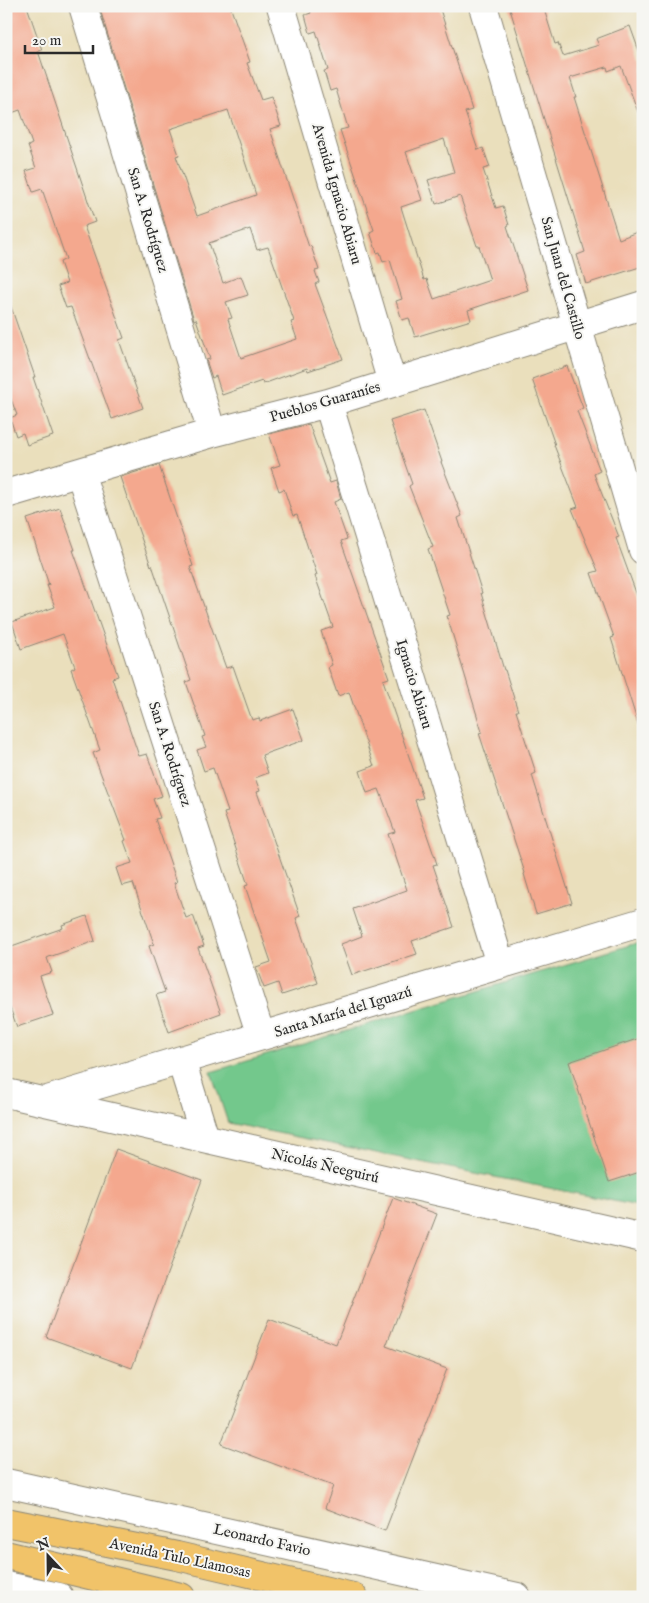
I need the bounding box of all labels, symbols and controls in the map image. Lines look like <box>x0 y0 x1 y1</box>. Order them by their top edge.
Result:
scale bar <box>25 22 92 54</box>
text: 20 m <box>32 31 62 50</box>
street label: Avenida Ignacio Abiaru <box>308 120 366 267</box>
street label: San A. Rodríguez <box>123 165 173 275</box>
street label: San Juan del Castillo <box>536 214 590 342</box>
street label: Pueblos Guaraníes <box>267 377 383 427</box>
street label: Ignacio Abiaru <box>391 637 437 731</box>
street label: San A. Rodríguez <box>144 699 196 809</box>
street label: Santa María del Iguazú <box>272 982 414 1042</box>
street label: Nicolás Ñeeguirú <box>269 1144 381 1188</box>
street label: Leonardo Favio <box>211 1520 313 1560</box>
north arrow <box>22 1530 72 1580</box>
text: N <box>34 1534 52 1556</box>
street label: Avenida Tulo Llamosas <box>107 1534 252 1582</box>

